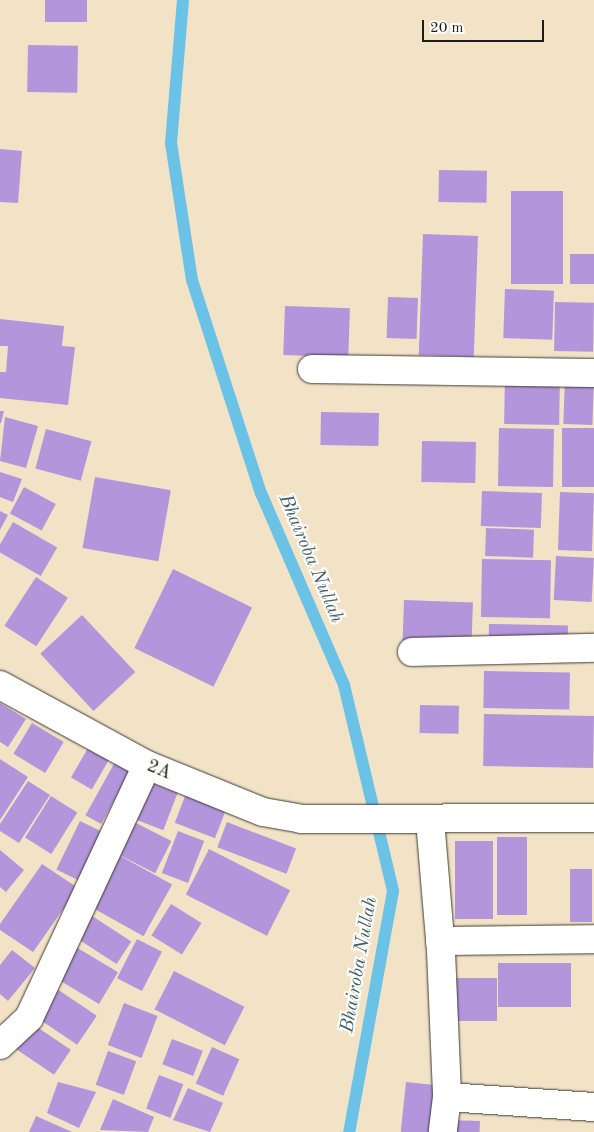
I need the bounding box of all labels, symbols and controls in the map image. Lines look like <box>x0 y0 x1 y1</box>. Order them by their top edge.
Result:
scale bar <box>424 10 546 42</box>
text: 20 m <box>430 21 464 36</box>
water label: Bhairoba Nullah <box>273 491 347 627</box>
street label: 2A <box>144 755 174 785</box>
water label: Bhairoba Nullah <box>337 895 383 1035</box>

